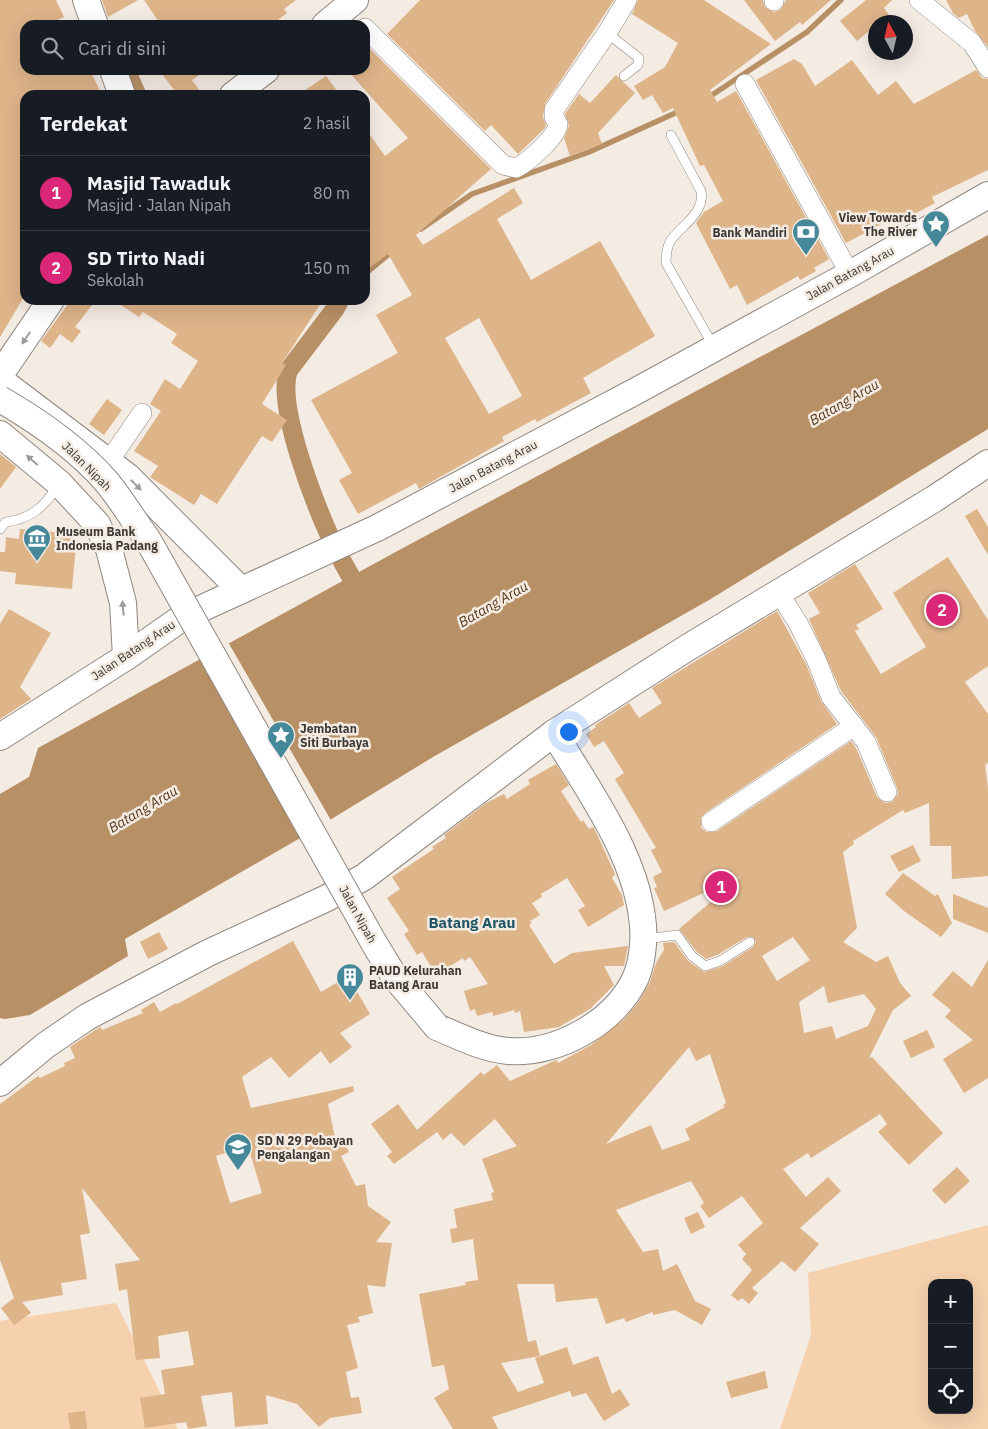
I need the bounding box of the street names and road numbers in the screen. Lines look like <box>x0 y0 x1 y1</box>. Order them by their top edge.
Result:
street label: Jalan Batang Arau <box>804 243 896 303</box>
street label: Jalan Batang Arau <box>446 436 540 496</box>
street label: Jalan Nipah <box>59 438 115 494</box>
street label: Jalan Batang Arau <box>88 616 178 684</box>
street label: Jalan Nipah <box>336 883 380 945</box>

